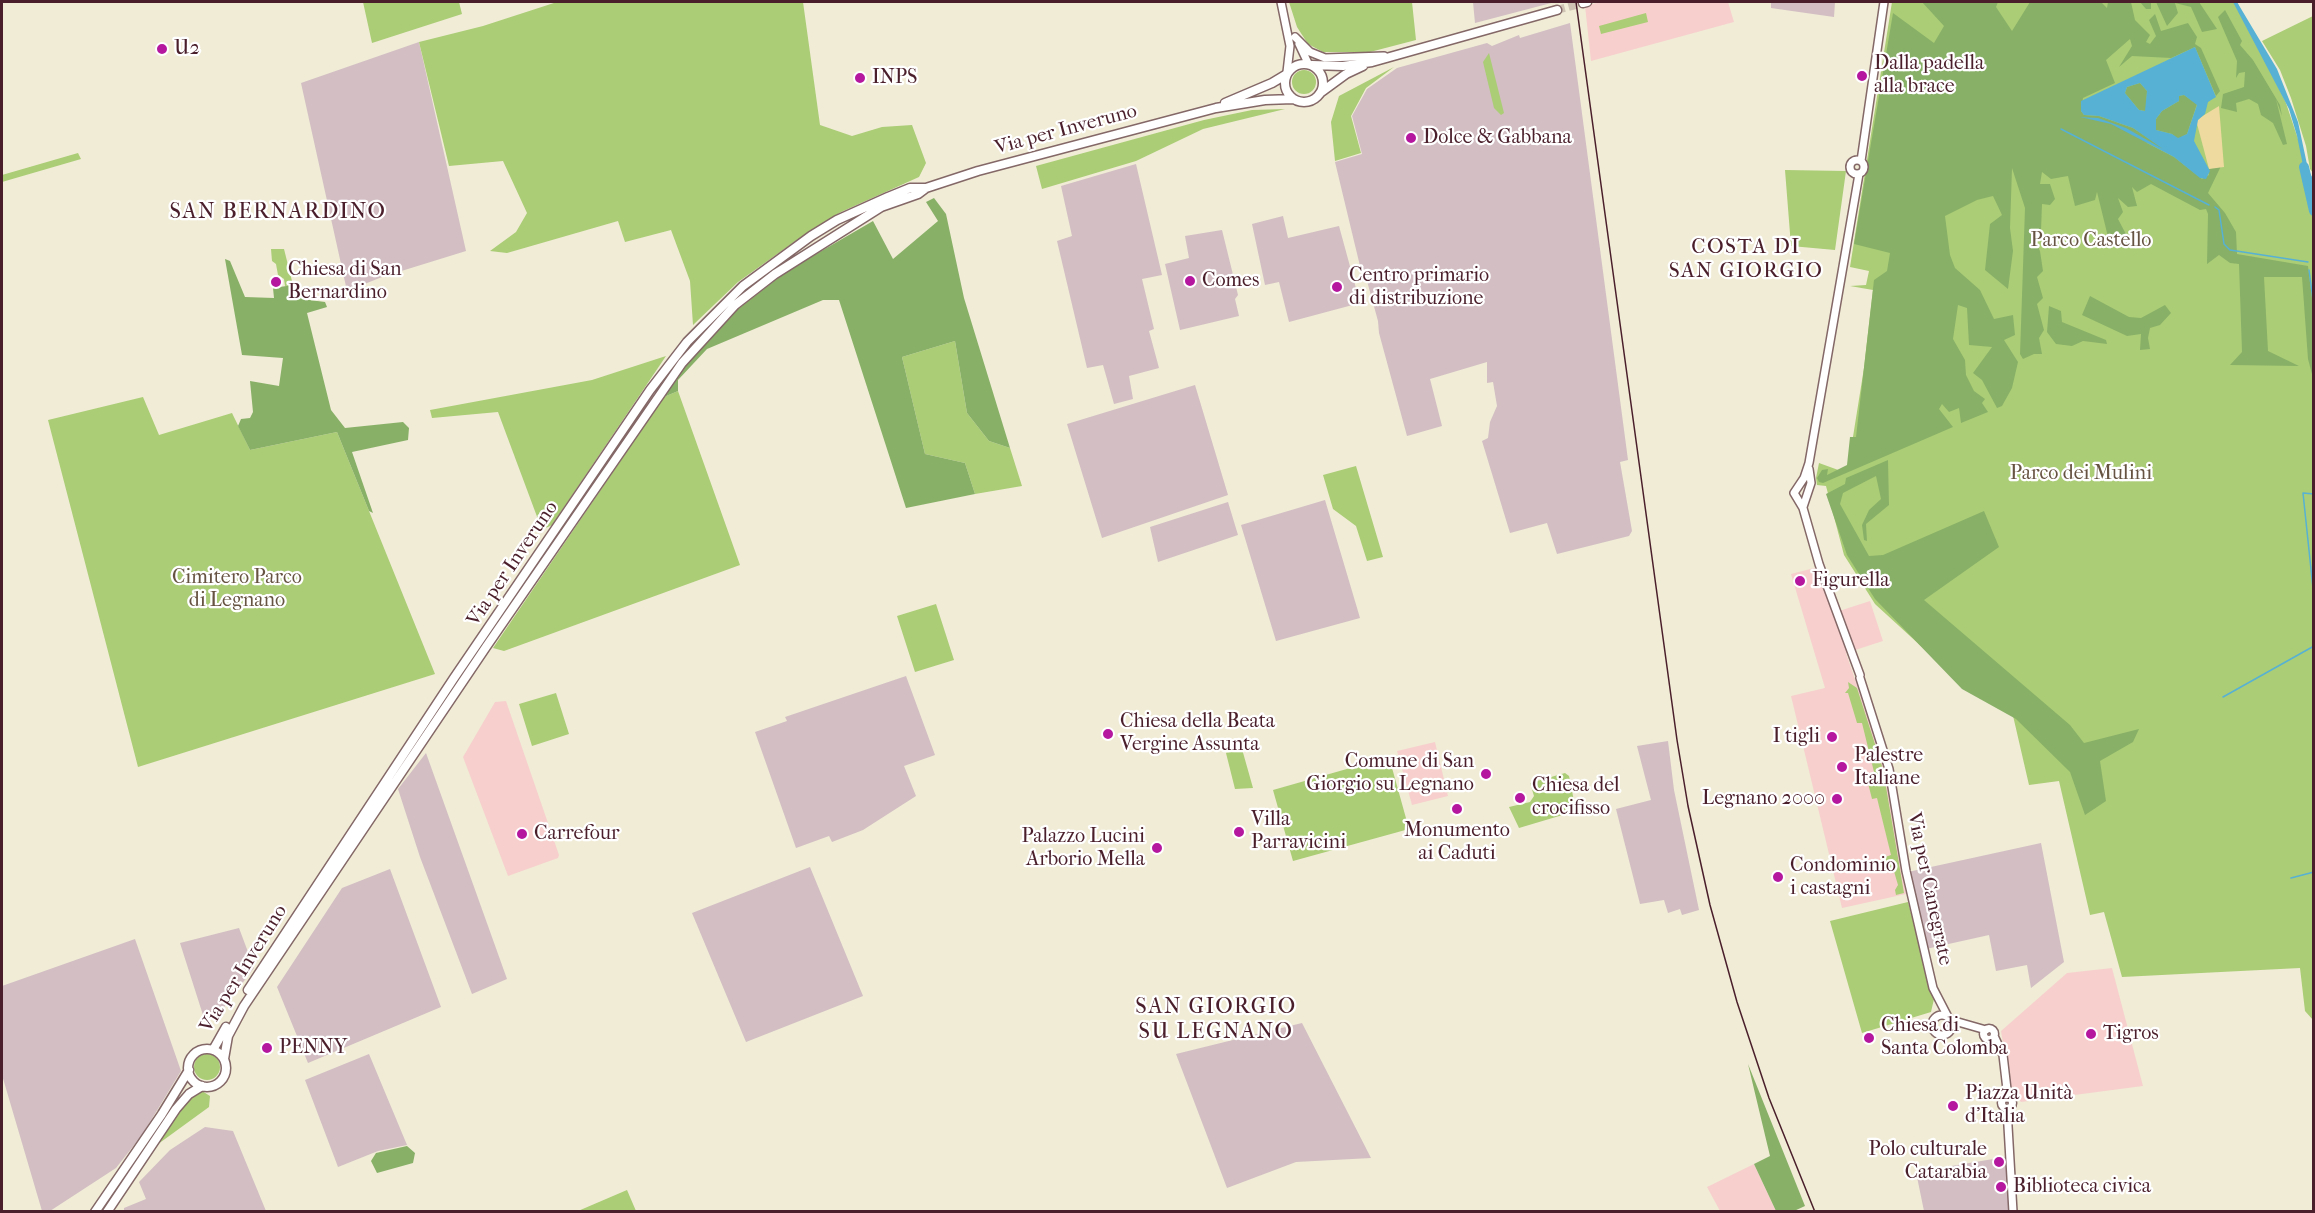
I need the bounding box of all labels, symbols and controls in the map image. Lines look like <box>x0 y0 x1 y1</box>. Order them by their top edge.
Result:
place label: U2 <box>174 37 200 61</box>
marker: U2 <box>155 42 169 56</box>
place label: Dalla padella alla brace <box>1874 52 1984 99</box>
place label: INPS <box>872 66 917 90</box>
marker: Dalla padella alla brace <box>1855 69 1869 83</box>
marker: INPS <box>853 71 867 85</box>
street label: Via per Inveruno <box>992 100 1140 160</box>
place label: Dolce & Gabbana <box>1423 126 1572 150</box>
marker: Dolce & Gabbana <box>1404 131 1418 145</box>
district label: SAN BERNARDINO <box>169 200 387 226</box>
park label: Parco Castello <box>2031 229 2151 253</box>
district label: COSTA DI SAN GIORGIO <box>1669 235 1823 285</box>
place label: Chiesa di San Bernardino <box>288 258 402 305</box>
place label: Centro primario di distribuzione <box>1349 264 1489 311</box>
place label: Comes <box>1202 269 1259 293</box>
marker: Comes <box>1183 274 1197 288</box>
marker: Chiesa di San Bernardino <box>269 275 283 289</box>
marker: Centro primario di distribuzione <box>1330 280 1344 294</box>
park label: Parco dei Mulini <box>2010 462 2152 486</box>
street label: Via per Inveruno <box>462 497 564 631</box>
park label: Cimitero Parco di Legnano <box>172 566 302 613</box>
place label: Figurella <box>1812 569 1889 593</box>
marker: Figurella <box>1793 574 1807 588</box>
place label: Chiesa della Beata Vergine Assunta <box>1120 710 1275 757</box>
place label: I tigli <box>1773 725 1820 749</box>
marker: Chiesa della Beata Vergine Assunta <box>1101 727 1115 741</box>
marker: I tigli <box>1825 730 1839 744</box>
place label: Palestre Italiane <box>1854 744 1923 791</box>
place label: Comune di San Giorgio su Legnano <box>1306 750 1474 797</box>
marker: Palestre Italiane <box>1835 760 1849 774</box>
marker: Comune di San Giorgio su Legnano <box>1479 767 1493 781</box>
place label: Chiesa del crocifisso <box>1532 774 1620 821</box>
place label: Legnano 2000 <box>1702 787 1825 811</box>
marker: Chiesa del crocifisso <box>1513 791 1527 805</box>
marker: Legnano 2000 <box>1830 792 1844 806</box>
marker: Monumento ai Caduti <box>1450 802 1464 816</box>
place label: Villa Parravicini <box>1251 808 1346 855</box>
street label: Via per Canegrate <box>1901 810 1957 968</box>
place label: Monumento ai Caduti <box>1404 819 1510 866</box>
place label: Carrefour <box>534 822 620 846</box>
place label: Palazzo Lucini Arborio Mella <box>1021 825 1145 872</box>
marker: Villa Parravicini <box>1232 825 1246 839</box>
marker: Carrefour <box>515 827 529 841</box>
marker: Palazzo Lucini Arborio Mella <box>1150 841 1164 855</box>
place label: Condominio i castagni <box>1790 854 1896 901</box>
marker: Condominio i castagni <box>1771 870 1785 884</box>
street label: Via per Inveruno <box>195 901 293 1037</box>
district label: SAN GIORGIO SU LEGNANO <box>1135 995 1297 1046</box>
place label: Chiesa di Santa Colomba <box>1881 1014 2008 1061</box>
place label: Tigros <box>2103 1022 2159 1046</box>
marker: Tigros <box>2084 1027 2098 1041</box>
marker: Chiesa di Santa Colomba <box>1862 1031 1876 1045</box>
place label: PENNY <box>279 1036 347 1060</box>
marker: PENNY <box>260 1041 274 1055</box>
place label: Piazza Unità d'Italia <box>1965 1082 2073 1129</box>
marker: Piazza Unità d'Italia <box>1946 1099 1960 1113</box>
place label: Polo culturale Catarabia <box>1869 1138 1987 1185</box>
marker: Polo culturale Catarabia <box>1992 1155 2006 1169</box>
place label: Biblioteca civica <box>2013 1175 2151 1199</box>
marker: Biblioteca civica <box>1994 1180 2008 1194</box>

